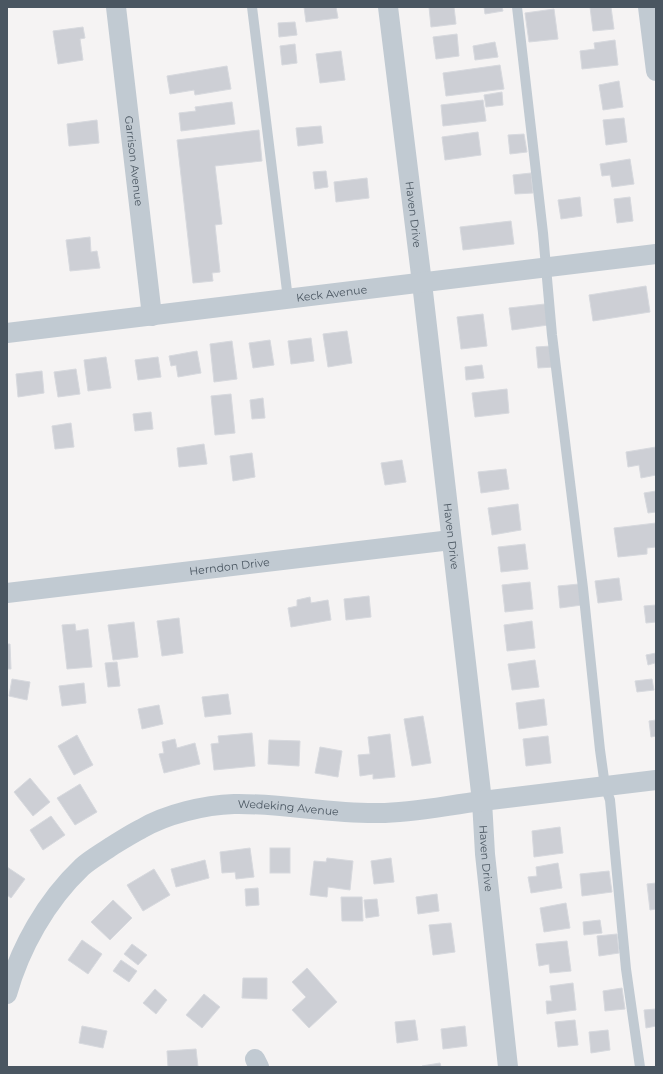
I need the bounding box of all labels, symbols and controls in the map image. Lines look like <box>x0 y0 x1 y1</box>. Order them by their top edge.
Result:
street label: Garrison Avenue <box>122 115 146 207</box>
street label: Haven Drive <box>403 180 425 249</box>
street label: Keck Avenue <box>295 282 368 305</box>
street label: Haven Drive <box>441 502 462 571</box>
street label: Herndon Drive <box>188 555 271 578</box>
street label: Wedeking Avenue <box>238 797 340 819</box>
street label: Haven Drive <box>476 825 496 893</box>

